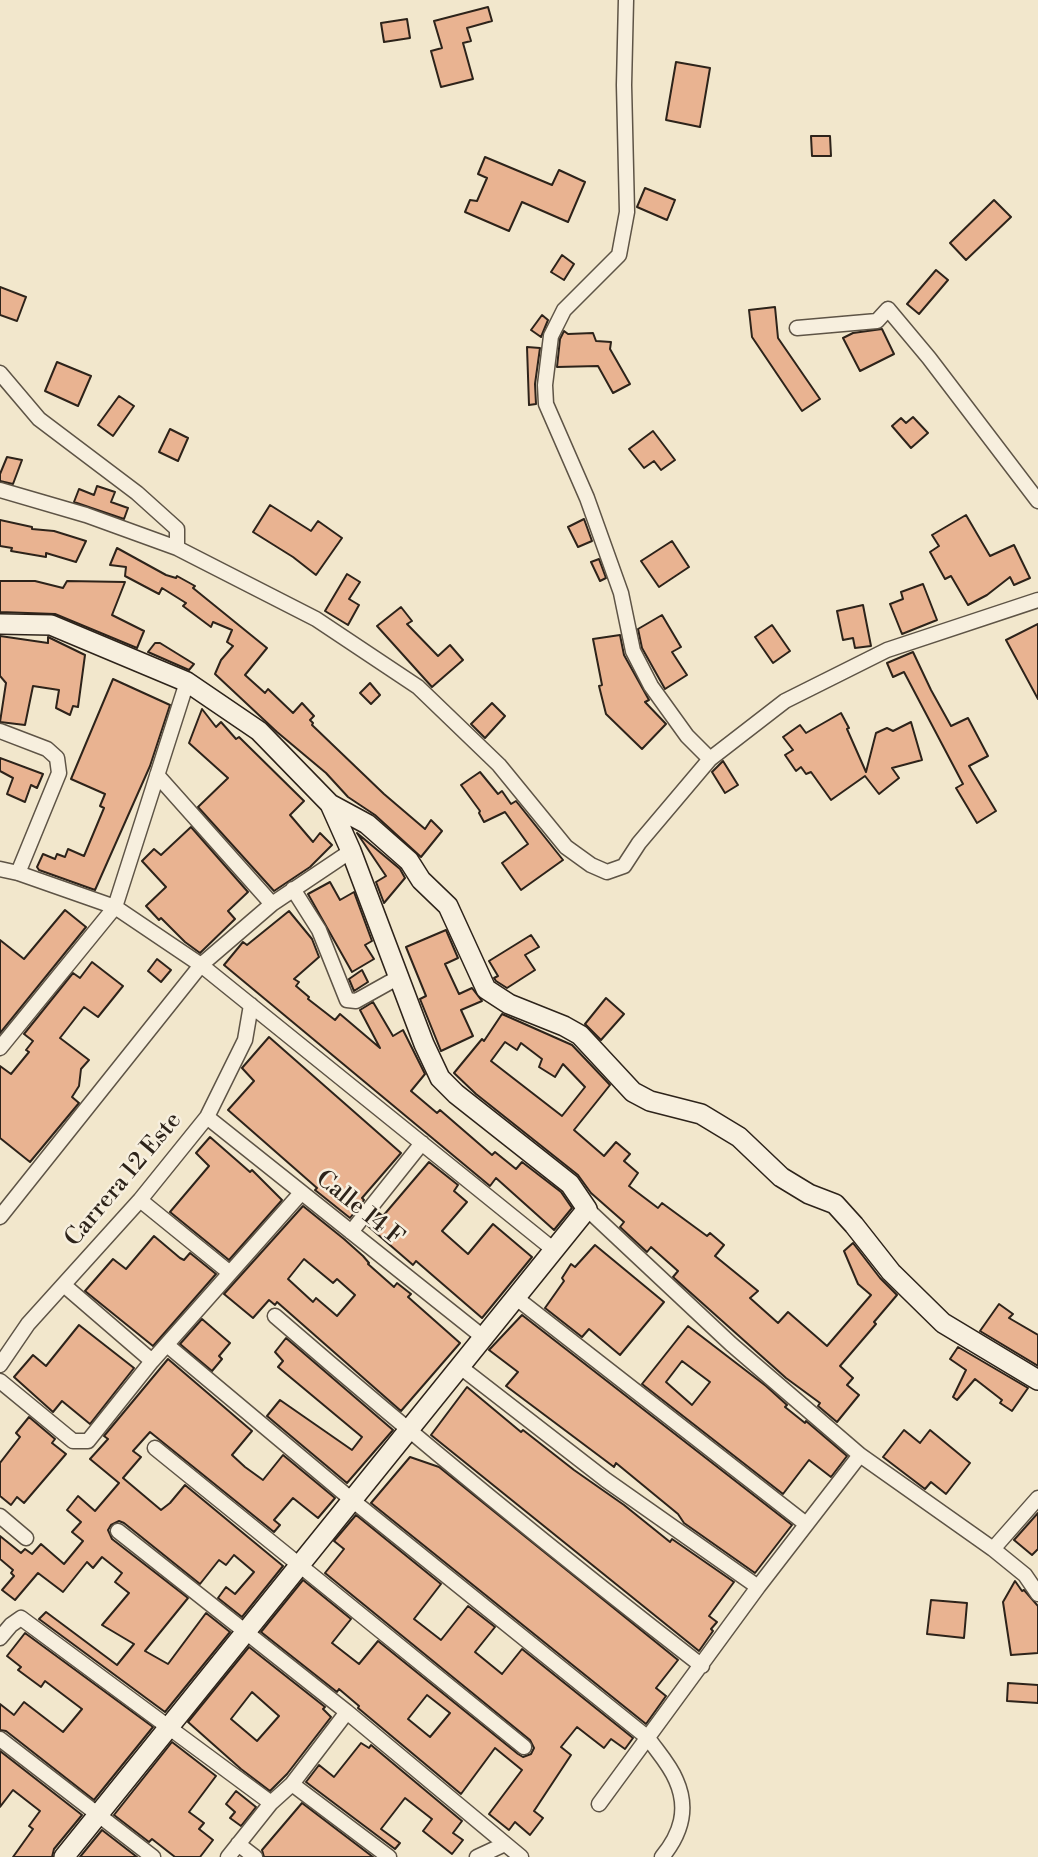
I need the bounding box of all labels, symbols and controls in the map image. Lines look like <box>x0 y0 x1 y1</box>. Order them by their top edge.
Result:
street label: Carrera 12 Este <box>60 1107 188 1253</box>
street label: Calle 14 F <box>309 1165 409 1253</box>

